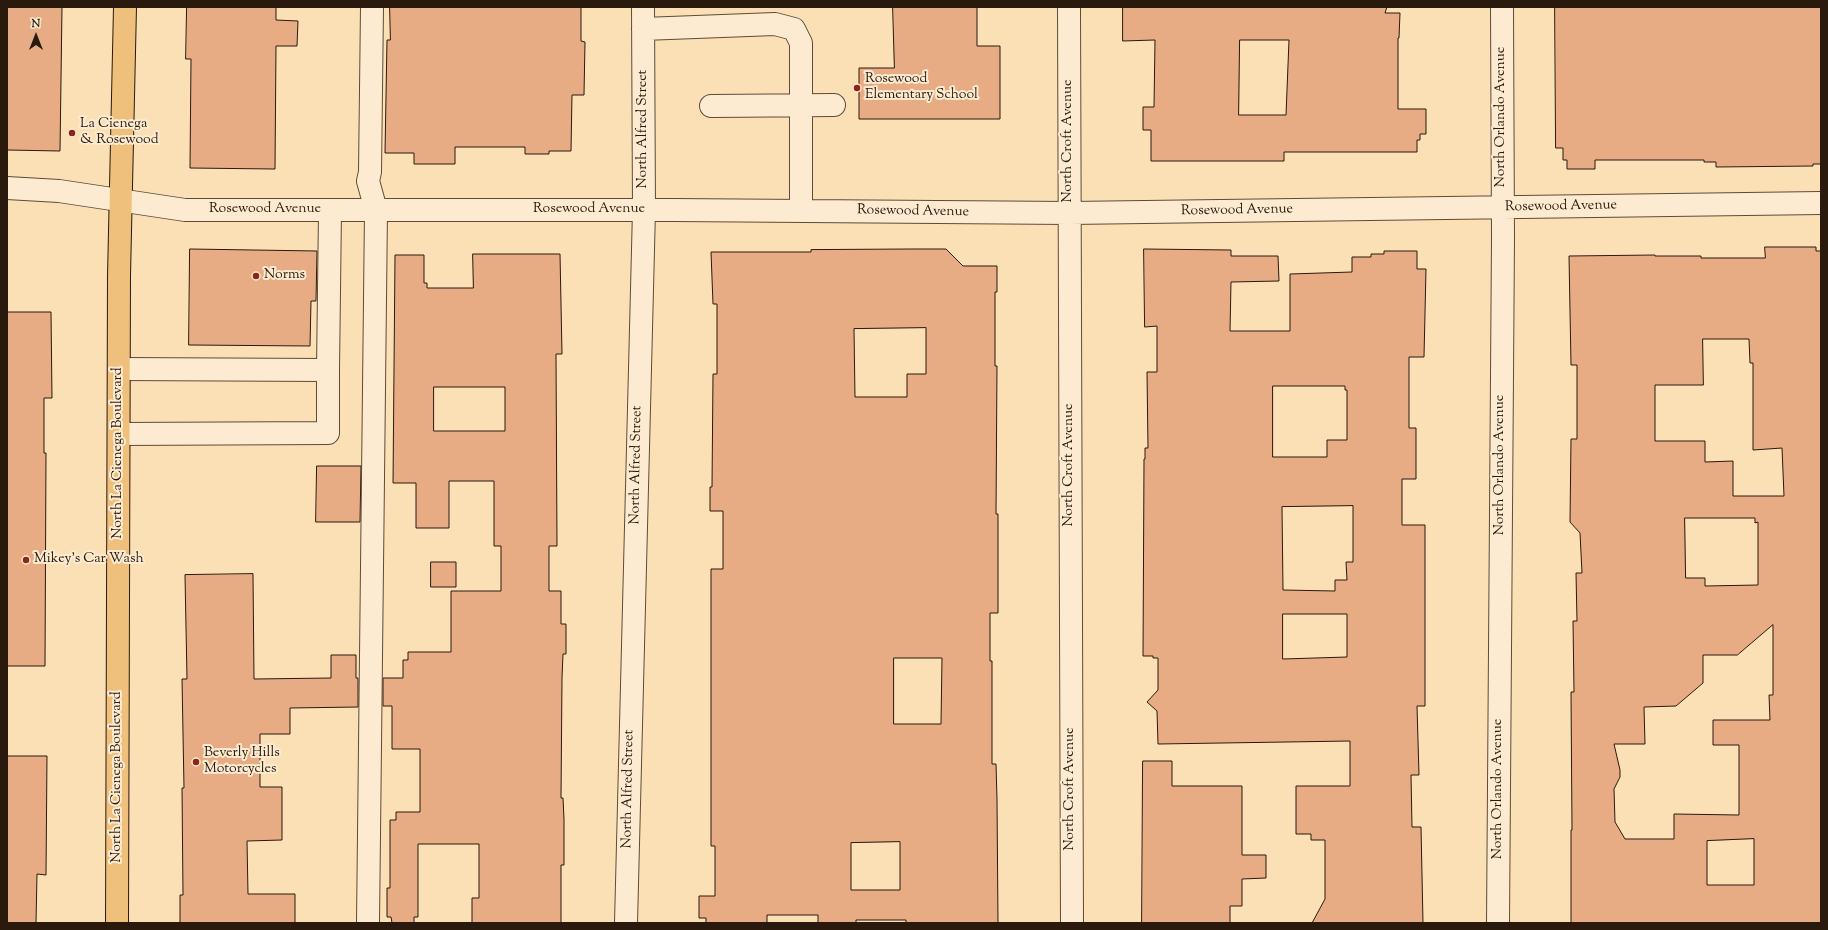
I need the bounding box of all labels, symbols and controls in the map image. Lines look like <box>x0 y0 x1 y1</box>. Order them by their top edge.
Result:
north arrow <box>16 16 56 56</box>
text: N <box>32 16 40 32</box>
street label: North Orlando Avenue <box>1494 47 1510 187</box>
street label: North Alfred Street <box>636 70 652 188</box>
place label: Rosewood Elementary School <box>865 72 978 104</box>
street label: North Croft Avenue <box>1061 79 1077 203</box>
marker: Rosewood Elementary School <box>852 83 862 93</box>
place label: La Cienega & Rosewood <box>80 117 159 150</box>
marker: La Cienega & Rosewood <box>67 128 77 138</box>
street label: Rosewood Avenue <box>1505 198 1617 216</box>
street label: Rosewood Avenue <box>209 202 321 218</box>
street label: Rosewood Avenue <box>533 202 645 218</box>
street label: Rosewood Avenue <box>1181 202 1293 220</box>
street label: Rosewood Avenue <box>857 203 969 221</box>
place label: Norms <box>264 268 305 284</box>
marker: Norms <box>251 271 261 281</box>
street label: North La Cienega Boulevard <box>111 367 127 539</box>
street label: North Orlando Avenue <box>1493 395 1509 535</box>
street label: North Croft Avenue <box>1062 403 1078 527</box>
street label: North Alfred Street <box>628 405 646 525</box>
place label: Mikey's Car Wash <box>34 552 144 568</box>
marker: Mikey's Car Wash <box>21 555 31 565</box>
street label: North La Cienega Boulevard <box>110 691 126 863</box>
street label: North Orlando Avenue <box>1491 719 1507 859</box>
street label: North Croft Avenue <box>1063 727 1079 851</box>
street label: North Alfred Street <box>620 729 638 849</box>
place label: Beverly Hills Motorcycles <box>204 746 280 778</box>
marker: Beverly Hills Motorcycles <box>191 757 201 767</box>

